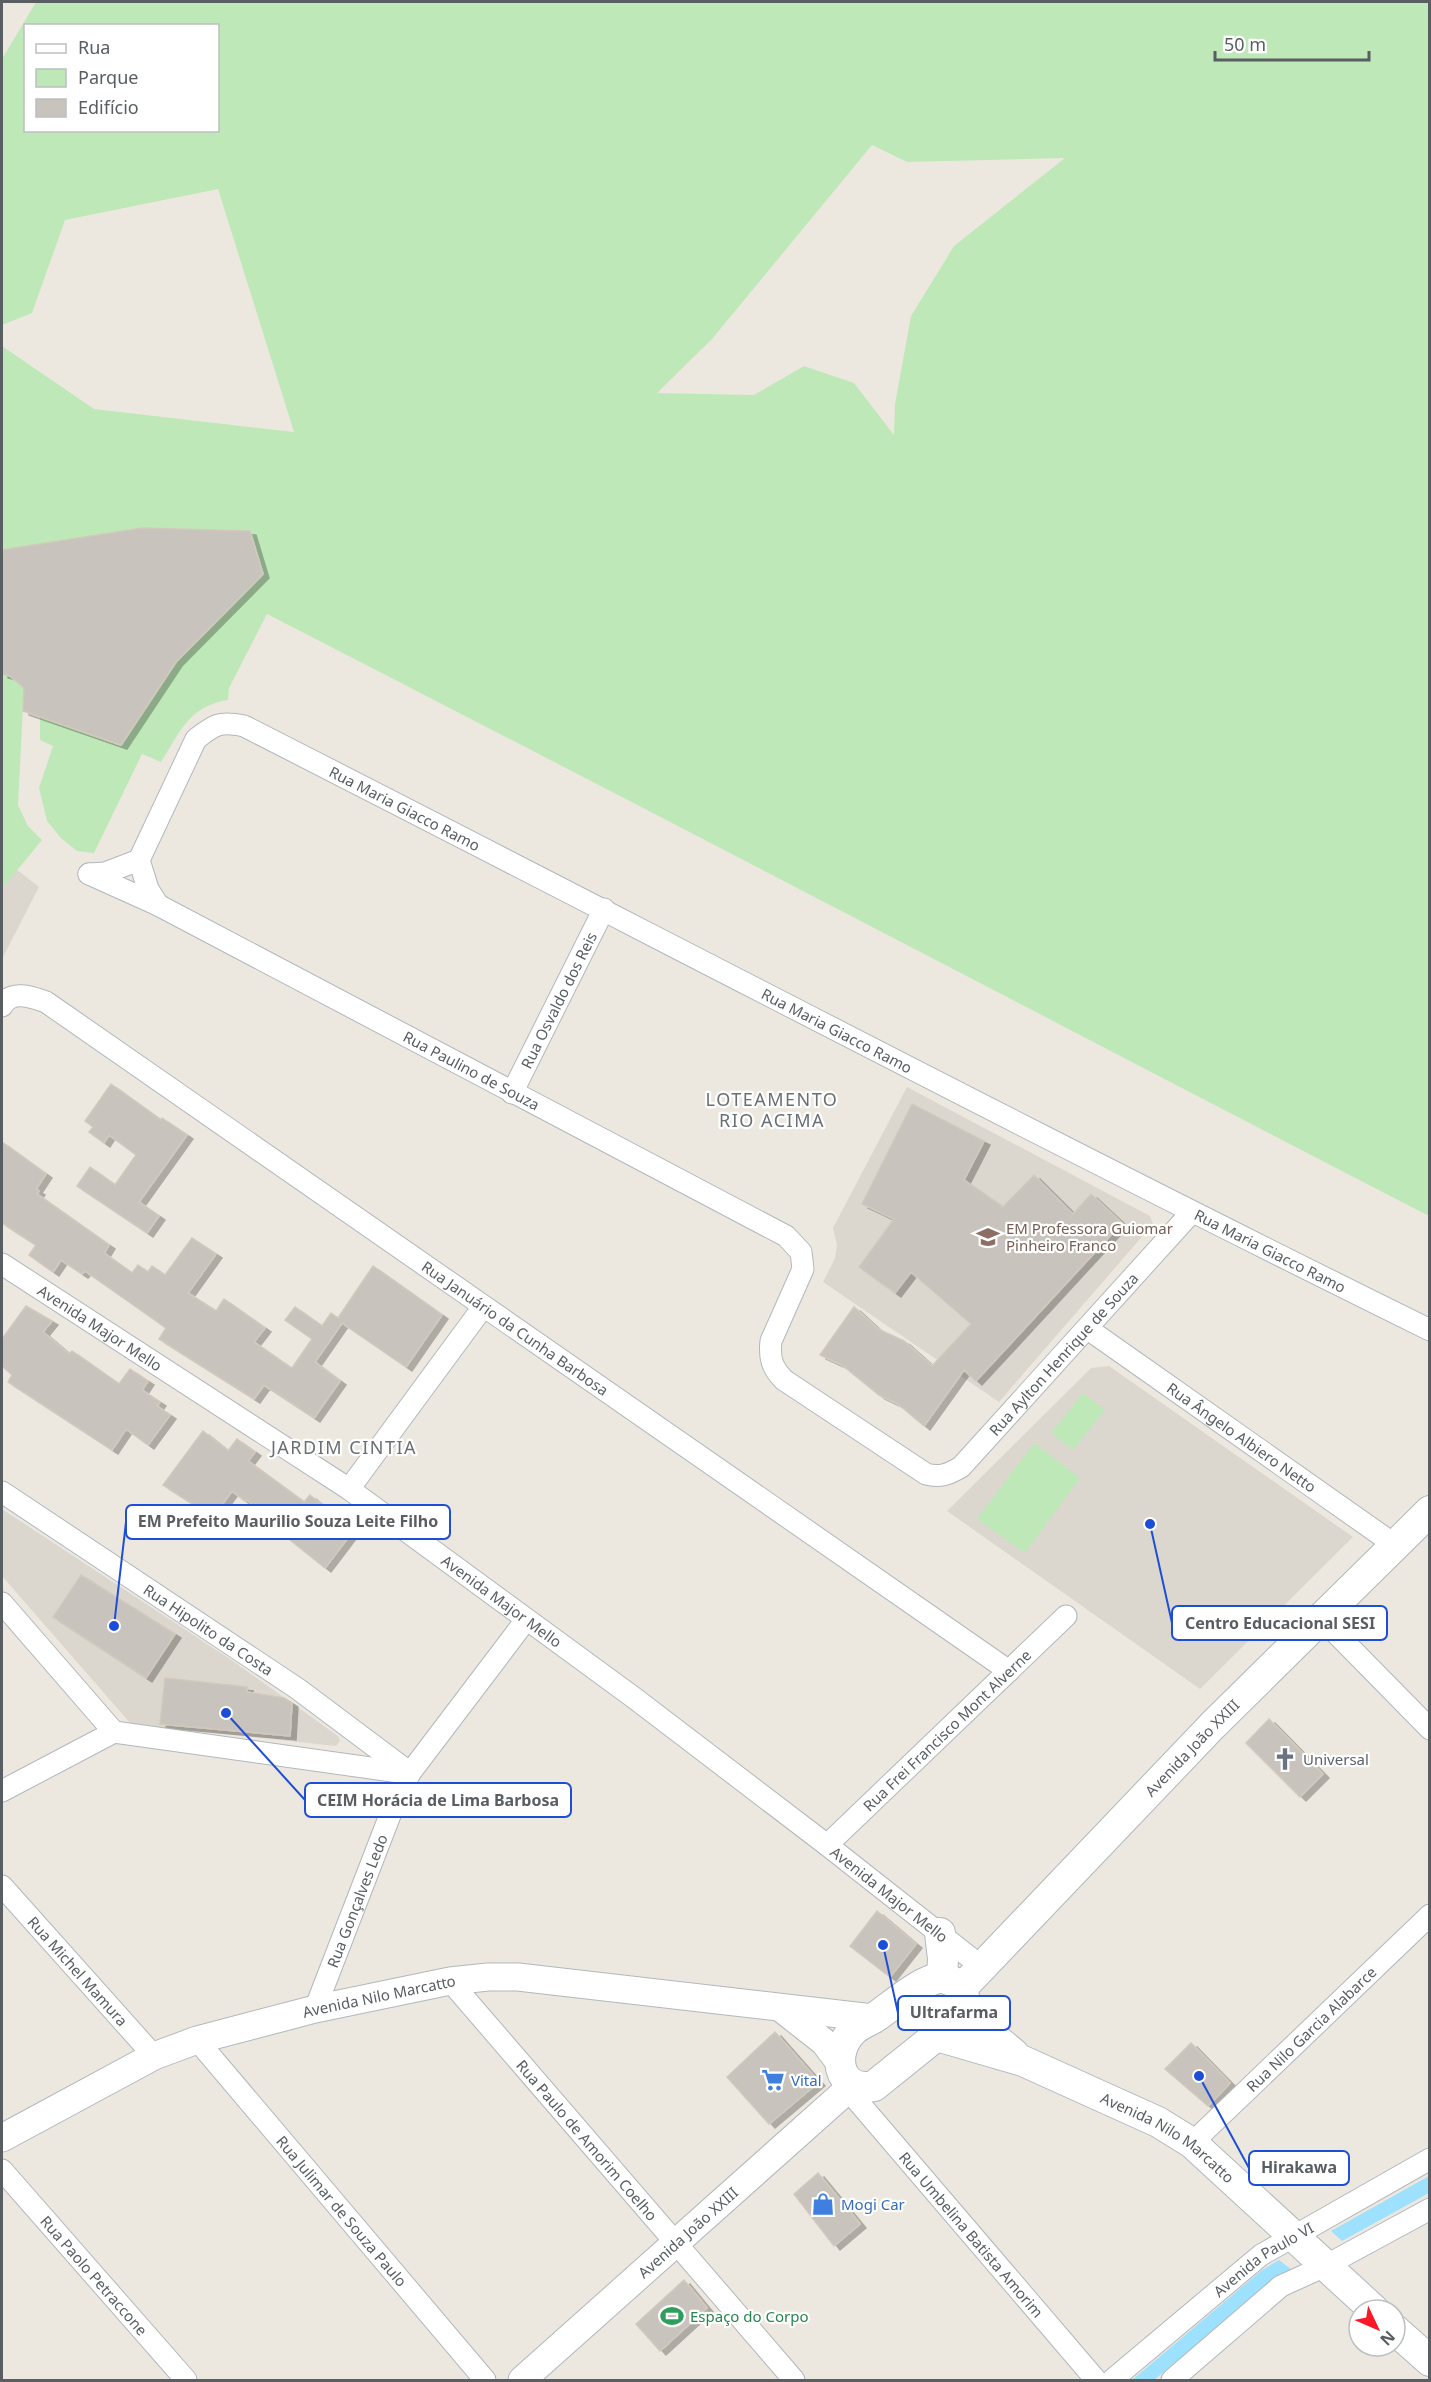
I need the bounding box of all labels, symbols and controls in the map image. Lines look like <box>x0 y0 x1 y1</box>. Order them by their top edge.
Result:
legend <box>24 24 219 132</box>
scale bar <box>1215 24 1370 62</box>
text: 50 m <box>1224 32 1266 56</box>
text: Rua <box>78 35 110 59</box>
text: Parque <box>78 65 138 89</box>
text: Edifício <box>78 95 139 119</box>
street label: Rua Maria Giacco Ramo <box>326 761 484 855</box>
street label: Rua Osvaldo dos Reis <box>516 928 601 1072</box>
street label: Rua Maria Giacco Ramo <box>758 983 916 1077</box>
street label: Rua Paulino de Souza <box>400 1026 543 1114</box>
district label: LOTEAMENTO RIO ACIMA <box>706 1087 838 1132</box>
street label: Rua Maria Giacco Ramo <box>1191 1204 1349 1297</box>
place label: EM Professora Guiomar Pinheiro Franco <box>1006 1218 1173 1255</box>
school or university icon: EM Professora Guiomar Pinheiro Franco <box>975 1224 1001 1250</box>
street label: Rua Januário da Cunha Barbosa <box>418 1256 612 1400</box>
street label: Rua Aylton Henrique de Souza <box>984 1268 1142 1440</box>
street label: Avenida Major Mello <box>34 1280 166 1375</box>
street label: Rua Ângelo Albiero Netto <box>1163 1378 1320 1497</box>
district label: JARDIM CINTIA <box>269 1435 417 1459</box>
callout: EM Prefeito Maurilio Souza Leite Filho <box>126 1505 450 1539</box>
text: EM Prefeito Maurilio Souza Leite Filho <box>138 1510 438 1532</box>
street label: Avenida Major Mello <box>438 1550 566 1652</box>
street label: Rua Hipolito da Costa <box>140 1579 277 1680</box>
callout: Centro Educacional SESI <box>1172 1606 1387 1640</box>
text: Centro Educacional SESI <box>1185 1612 1375 1634</box>
street label: Rua Frei Francisco Mont Alverne <box>859 1645 1035 1815</box>
street label: Avenida João XXIII <box>1140 1695 1244 1801</box>
church icon: Universal <box>1272 1746 1298 1772</box>
place label: Universal <box>1303 1749 1369 1769</box>
callout: CEIM Horácia de Lima Barbosa <box>305 1783 571 1817</box>
text: CEIM Horácia de Lima Barbosa <box>317 1789 559 1811</box>
street label: Rua Gonçalves Ledo <box>322 1831 392 1970</box>
street label: Avenida Major Mello <box>826 1842 952 1947</box>
street label: Rua Michel Mamura <box>24 1912 132 2030</box>
street label: Rua Nilo Garcia Alabarce <box>1242 1962 1380 2096</box>
street label: Avenida Nilo Marcatto <box>300 1970 457 2022</box>
callout: Ultrafarma <box>898 1996 1010 2030</box>
text: Ultrafarma <box>910 2001 998 2023</box>
street label: Rua Paulo de Amorim Coelho <box>512 2055 662 2225</box>
supermarket icon: Vital <box>760 2067 786 2093</box>
place label: Vital <box>791 2070 822 2090</box>
street label: Avenida Nilo Marcatto <box>1098 2087 1239 2187</box>
street label: Rua Julimar de Souza Paulo <box>272 2131 411 2291</box>
street label: Rua Umbelina Batista Amorim <box>895 2147 1048 2322</box>
callout: Hirakawa <box>1249 2151 1349 2185</box>
text: Hirakawa <box>1261 2156 1337 2178</box>
street label: Avenida João XXIII <box>633 2182 742 2282</box>
shop icon: Mogi Car <box>810 2191 836 2217</box>
place label: Mogi Car <box>841 2194 905 2214</box>
street label: Rua Paolo Petraccone <box>36 2211 152 2339</box>
street label: Avenida Paulo VI <box>1209 2217 1317 2301</box>
north arrow <box>1347 2298 1407 2358</box>
sports icon: Espaço do Corpo <box>659 2303 685 2329</box>
place label: Espaço do Corpo <box>690 2306 809 2326</box>
text: N <box>1375 2326 1400 2351</box>

